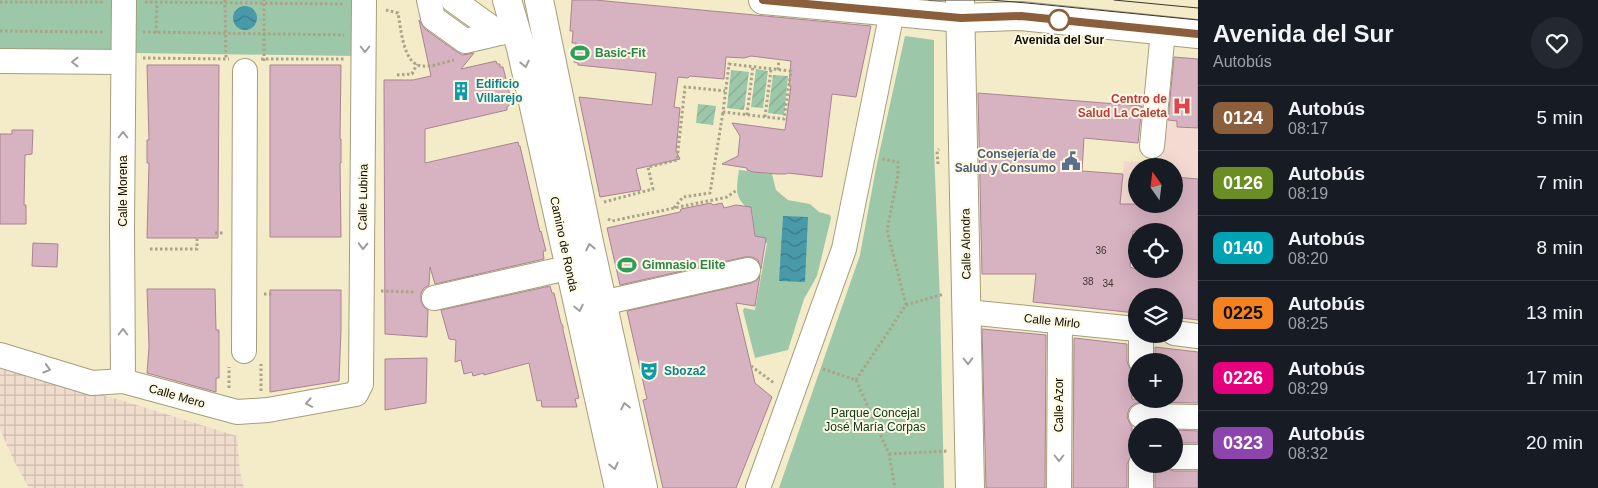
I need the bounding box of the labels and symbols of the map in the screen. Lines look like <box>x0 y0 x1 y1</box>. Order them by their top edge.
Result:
marker: Avenida del Sur <box>1048 9 1070 31</box>
place label: Avenida del Sur <box>1014 33 1104 47</box>
sports icon: Basic-Fit <box>569 42 591 64</box>
one-way arrow <box>359 45 370 53</box>
place label: Basic-Fit <box>595 46 646 60</box>
one-way arrow <box>70 57 78 67</box>
one-way arrow <box>519 59 529 68</box>
place label: Edificio Villarejo <box>476 77 522 105</box>
building icon: Edificio Villarejo <box>450 80 472 102</box>
place label: Centro de Salud La Caleta <box>1078 92 1167 120</box>
hospital icon: Centro de Salud La Caleta <box>1171 95 1193 117</box>
one-way arrow <box>118 131 128 138</box>
place label: Consejería de Salud y Consumo <box>955 147 1056 175</box>
public building icon: Consejería de Salud y Consumo <box>1060 150 1082 172</box>
street label: Calle Morena <box>116 155 130 227</box>
north arrow <box>1128 158 1182 212</box>
street label: Calle Lubina <box>355 163 371 230</box>
street label: Camino de Ronda <box>547 195 581 293</box>
street label: Calle Alondra <box>958 208 974 280</box>
one-way arrow <box>358 242 368 250</box>
one-way arrow <box>586 243 596 252</box>
house number: 36 <box>1095 245 1107 256</box>
sports icon: Gimnasio Elite <box>616 254 638 276</box>
place label: Gimnasio Elite <box>642 258 726 272</box>
house number: 38 <box>1082 276 1094 287</box>
house number: 34 <box>1102 278 1114 289</box>
one-way arrow <box>573 303 583 312</box>
street label: Calle Mirlo <box>1023 311 1081 331</box>
one-way arrow <box>118 328 128 336</box>
one-way arrow <box>963 358 973 365</box>
theatre icon: Sboza2 <box>638 360 660 382</box>
one-way arrow <box>42 364 50 374</box>
place label: Sboza2 <box>664 364 706 378</box>
street label: Calle Azor <box>1052 378 1066 432</box>
street label: Calle Mero <box>147 381 207 411</box>
one-way arrow <box>304 397 313 407</box>
one-way arrow <box>620 402 631 411</box>
park label: Parque Concejal José María Corpas <box>824 406 926 434</box>
one-way arrow <box>1054 454 1064 462</box>
one-way arrow <box>608 462 619 471</box>

